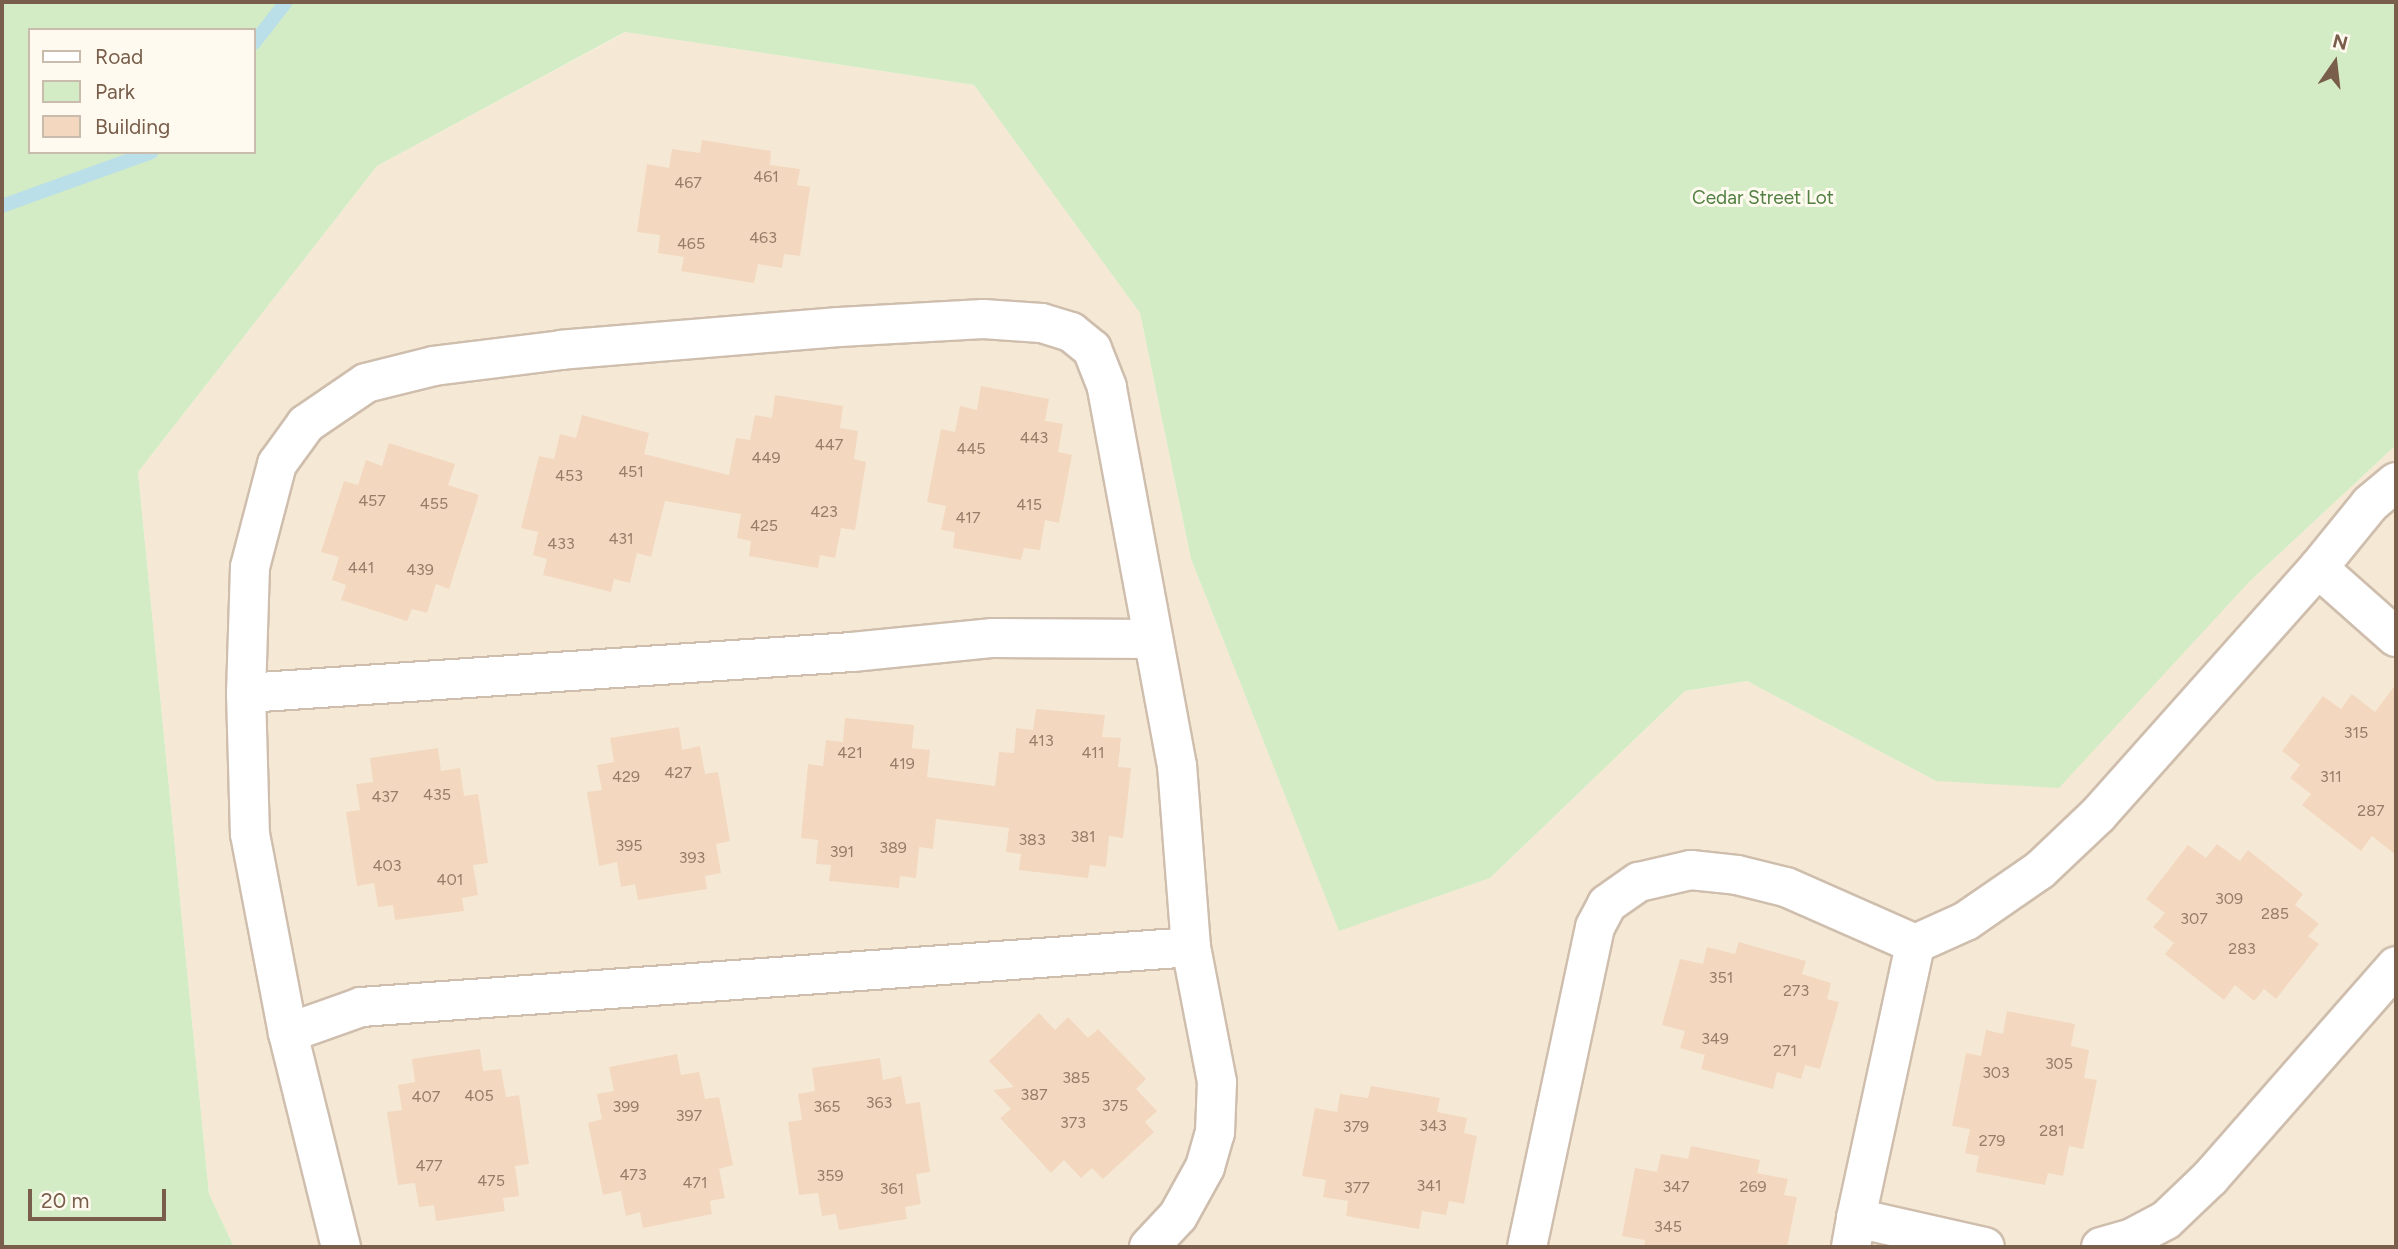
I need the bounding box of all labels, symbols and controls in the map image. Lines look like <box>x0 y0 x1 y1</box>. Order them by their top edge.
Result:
legend <box>28 28 256 154</box>
north arrow <box>2300 28 2370 98</box>
text: N <box>2330 29 2350 55</box>
text: Road <box>95 44 143 69</box>
text: Park <box>95 79 135 104</box>
text: Building <box>95 114 170 139</box>
house number: 461 <box>753 167 779 187</box>
house number: 467 <box>674 173 702 193</box>
park label: Cedar Street Lot <box>1692 187 1834 209</box>
house number: 463 <box>749 228 777 248</box>
house number: 465 <box>677 234 705 254</box>
house number: 443 <box>1020 428 1048 448</box>
house number: 447 <box>815 435 843 455</box>
house number: 445 <box>956 439 986 459</box>
house number: 449 <box>752 448 780 468</box>
house number: 451 <box>618 462 644 482</box>
house number: 453 <box>555 466 583 486</box>
house number: 457 <box>358 491 386 511</box>
house number: 455 <box>420 494 448 514</box>
house number: 415 <box>1016 495 1042 515</box>
house number: 423 <box>810 502 838 522</box>
house number: 417 <box>955 508 981 528</box>
house number: 425 <box>750 516 778 536</box>
house number: 431 <box>608 529 634 549</box>
house number: 433 <box>547 534 575 554</box>
house number: 441 <box>348 558 374 578</box>
house number: 439 <box>406 560 434 580</box>
house number: 315 <box>2344 723 2368 743</box>
house number: 413 <box>1028 731 1054 751</box>
house number: 421 <box>837 743 863 763</box>
house number: 411 <box>1081 743 1105 763</box>
house number: 419 <box>889 754 915 774</box>
house number: 427 <box>664 763 692 783</box>
house number: 429 <box>612 767 640 787</box>
house number: 311 <box>2320 767 2342 787</box>
house number: 435 <box>423 785 451 805</box>
house number: 437 <box>371 787 399 807</box>
house number: 287 <box>2357 801 2385 821</box>
house number: 381 <box>1070 827 1096 847</box>
house number: 383 <box>1018 830 1046 850</box>
house number: 395 <box>616 836 642 856</box>
house number: 389 <box>879 838 907 858</box>
house number: 391 <box>830 842 854 862</box>
house number: 393 <box>679 848 705 868</box>
house number: 403 <box>373 856 401 876</box>
house number: 401 <box>437 870 463 890</box>
house number: 309 <box>2215 889 2243 909</box>
house number: 285 <box>2261 904 2289 924</box>
house number: 307 <box>2180 909 2208 929</box>
house number: 283 <box>2228 939 2256 959</box>
house number: 351 <box>1709 968 1733 988</box>
house number: 273 <box>1783 981 1809 1001</box>
house number: 349 <box>1701 1029 1729 1049</box>
house number: 271 <box>1773 1041 1797 1061</box>
house number: 305 <box>2045 1054 2073 1074</box>
house number: 303 <box>1982 1063 2010 1083</box>
house number: 385 <box>1062 1068 1090 1088</box>
house number: 387 <box>1020 1085 1048 1105</box>
house number: 405 <box>464 1086 494 1106</box>
house number: 407 <box>412 1087 440 1107</box>
house number: 363 <box>866 1093 892 1113</box>
house number: 375 <box>1102 1096 1128 1116</box>
house number: 399 <box>613 1097 639 1117</box>
house number: 365 <box>814 1097 840 1117</box>
house number: 397 <box>676 1106 702 1126</box>
house number: 373 <box>1060 1113 1086 1133</box>
house number: 343 <box>1419 1116 1447 1136</box>
house number: 379 <box>1343 1117 1369 1137</box>
house number: 281 <box>2039 1121 2065 1141</box>
house number: 279 <box>1979 1131 2005 1151</box>
house number: 477 <box>415 1156 443 1176</box>
house number: 473 <box>619 1165 647 1185</box>
house number: 359 <box>817 1166 843 1186</box>
house number: 475 <box>477 1171 505 1191</box>
house number: 471 <box>682 1173 708 1193</box>
scale bar <box>32 1176 170 1220</box>
house number: 341 <box>1416 1176 1442 1196</box>
house number: 347 <box>1662 1177 1690 1197</box>
house number: 269 <box>1739 1177 1767 1197</box>
house number: 377 <box>1344 1178 1370 1198</box>
house number: 361 <box>880 1179 904 1199</box>
text: 20 m <box>41 1188 89 1213</box>
house number: 345 <box>1654 1217 1682 1237</box>

